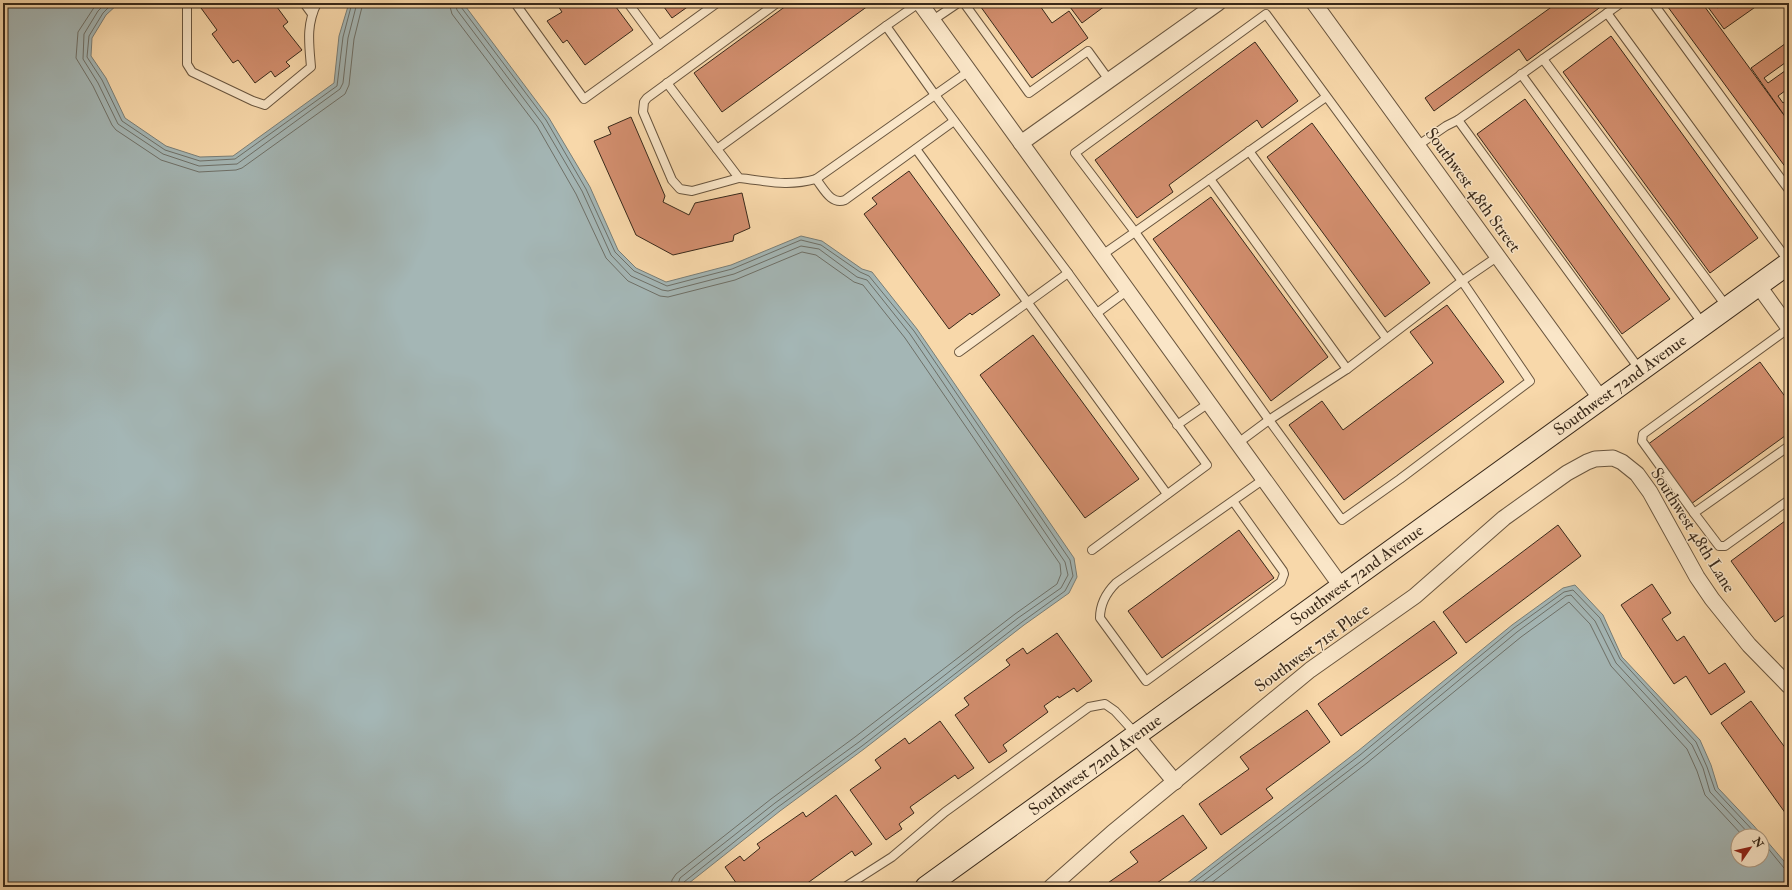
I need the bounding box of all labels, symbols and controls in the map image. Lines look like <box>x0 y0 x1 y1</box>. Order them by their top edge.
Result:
street label: Southwest 48th Street <box>1421 124 1526 257</box>
street label: Southwest 72nd Avenue <box>1549 330 1691 440</box>
street label: Southwest 48th Lane <box>1646 464 1740 596</box>
street label: Southwest 72nd Avenue <box>1286 520 1428 630</box>
street label: Southwest 71st Place <box>1250 599 1374 697</box>
street label: Southwest 72nd Avenue <box>1024 710 1166 820</box>
north arrow <box>1730 828 1770 868</box>
text: N <box>1749 834 1767 851</box>

